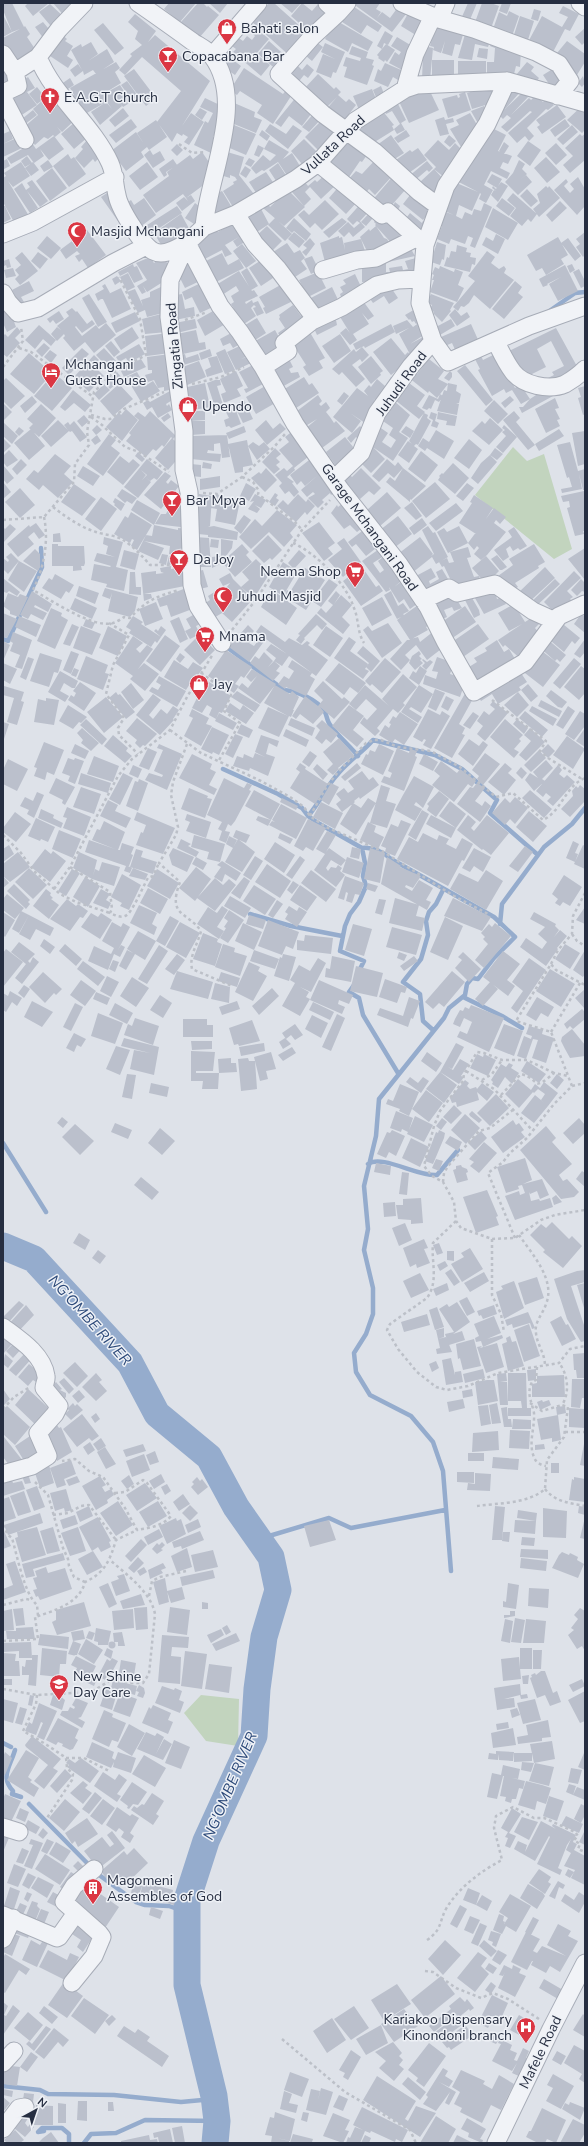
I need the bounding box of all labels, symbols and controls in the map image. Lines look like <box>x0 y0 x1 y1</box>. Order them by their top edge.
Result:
shop icon: Bahati salon <box>216 17 238 45</box>
place label: Bahati salon <box>241 19 319 38</box>
bar icon: Copacabana Bar <box>157 45 179 73</box>
place label: Copacabana Bar <box>182 47 285 66</box>
church icon: E.A.G.T Church <box>39 86 61 114</box>
place label: E.A.G.T Church <box>64 88 158 107</box>
street label: Vullata Road <box>297 111 369 181</box>
mosque icon: Masjid Mchangani <box>66 220 88 248</box>
place label: Masjid Mchangani <box>91 222 204 241</box>
street label: Zingatia Road <box>161 302 188 390</box>
street label: Juhudi Road <box>371 347 431 420</box>
place label: Mchangani Guest House <box>65 355 146 390</box>
hotel icon: Mchangani Guest House <box>40 361 62 389</box>
shop icon: Upendo <box>177 395 199 423</box>
place label: Upendo <box>202 397 252 416</box>
street label: Garage Mchangani Road <box>317 459 423 595</box>
bar icon: Bar Mpya <box>161 489 183 517</box>
place label: Bar Mpya <box>186 491 246 510</box>
bar icon: Da Joy <box>168 548 190 576</box>
place label: Da Joy <box>193 550 235 569</box>
supermarket icon: Neema Shop <box>344 560 366 588</box>
place label: Neema Shop <box>260 562 341 581</box>
mosque icon: Juhudi Masjid <box>212 585 234 613</box>
place label: Juhudi Masjid <box>236 587 321 606</box>
supermarket icon: Mnama <box>194 625 216 653</box>
place label: Mnama <box>219 627 266 646</box>
shop icon: Jay <box>188 673 210 701</box>
place label: Jay <box>212 675 233 694</box>
water label: NG'OMBE RIVER <box>44 1270 136 1370</box>
place label: New Shine Day Care <box>73 1667 141 1702</box>
school or university icon: New Shine Day Care <box>48 1673 70 1701</box>
water label: NG'OMBE RIVER <box>198 1729 262 1843</box>
place label: Magomeni Assembles of God <box>107 1871 222 1906</box>
building icon: Magomeni Assembles of God <box>82 1877 104 1905</box>
place label: Kariakoo Dispensary Kinondoni branch <box>383 2010 513 2045</box>
street label: Mafele Road <box>515 2013 566 2092</box>
hospital icon: Kariakoo Dispensary Kinondoni branch <box>515 2016 537 2044</box>
north arrow <box>16 2090 56 2130</box>
text: N <box>34 2094 50 2111</box>

